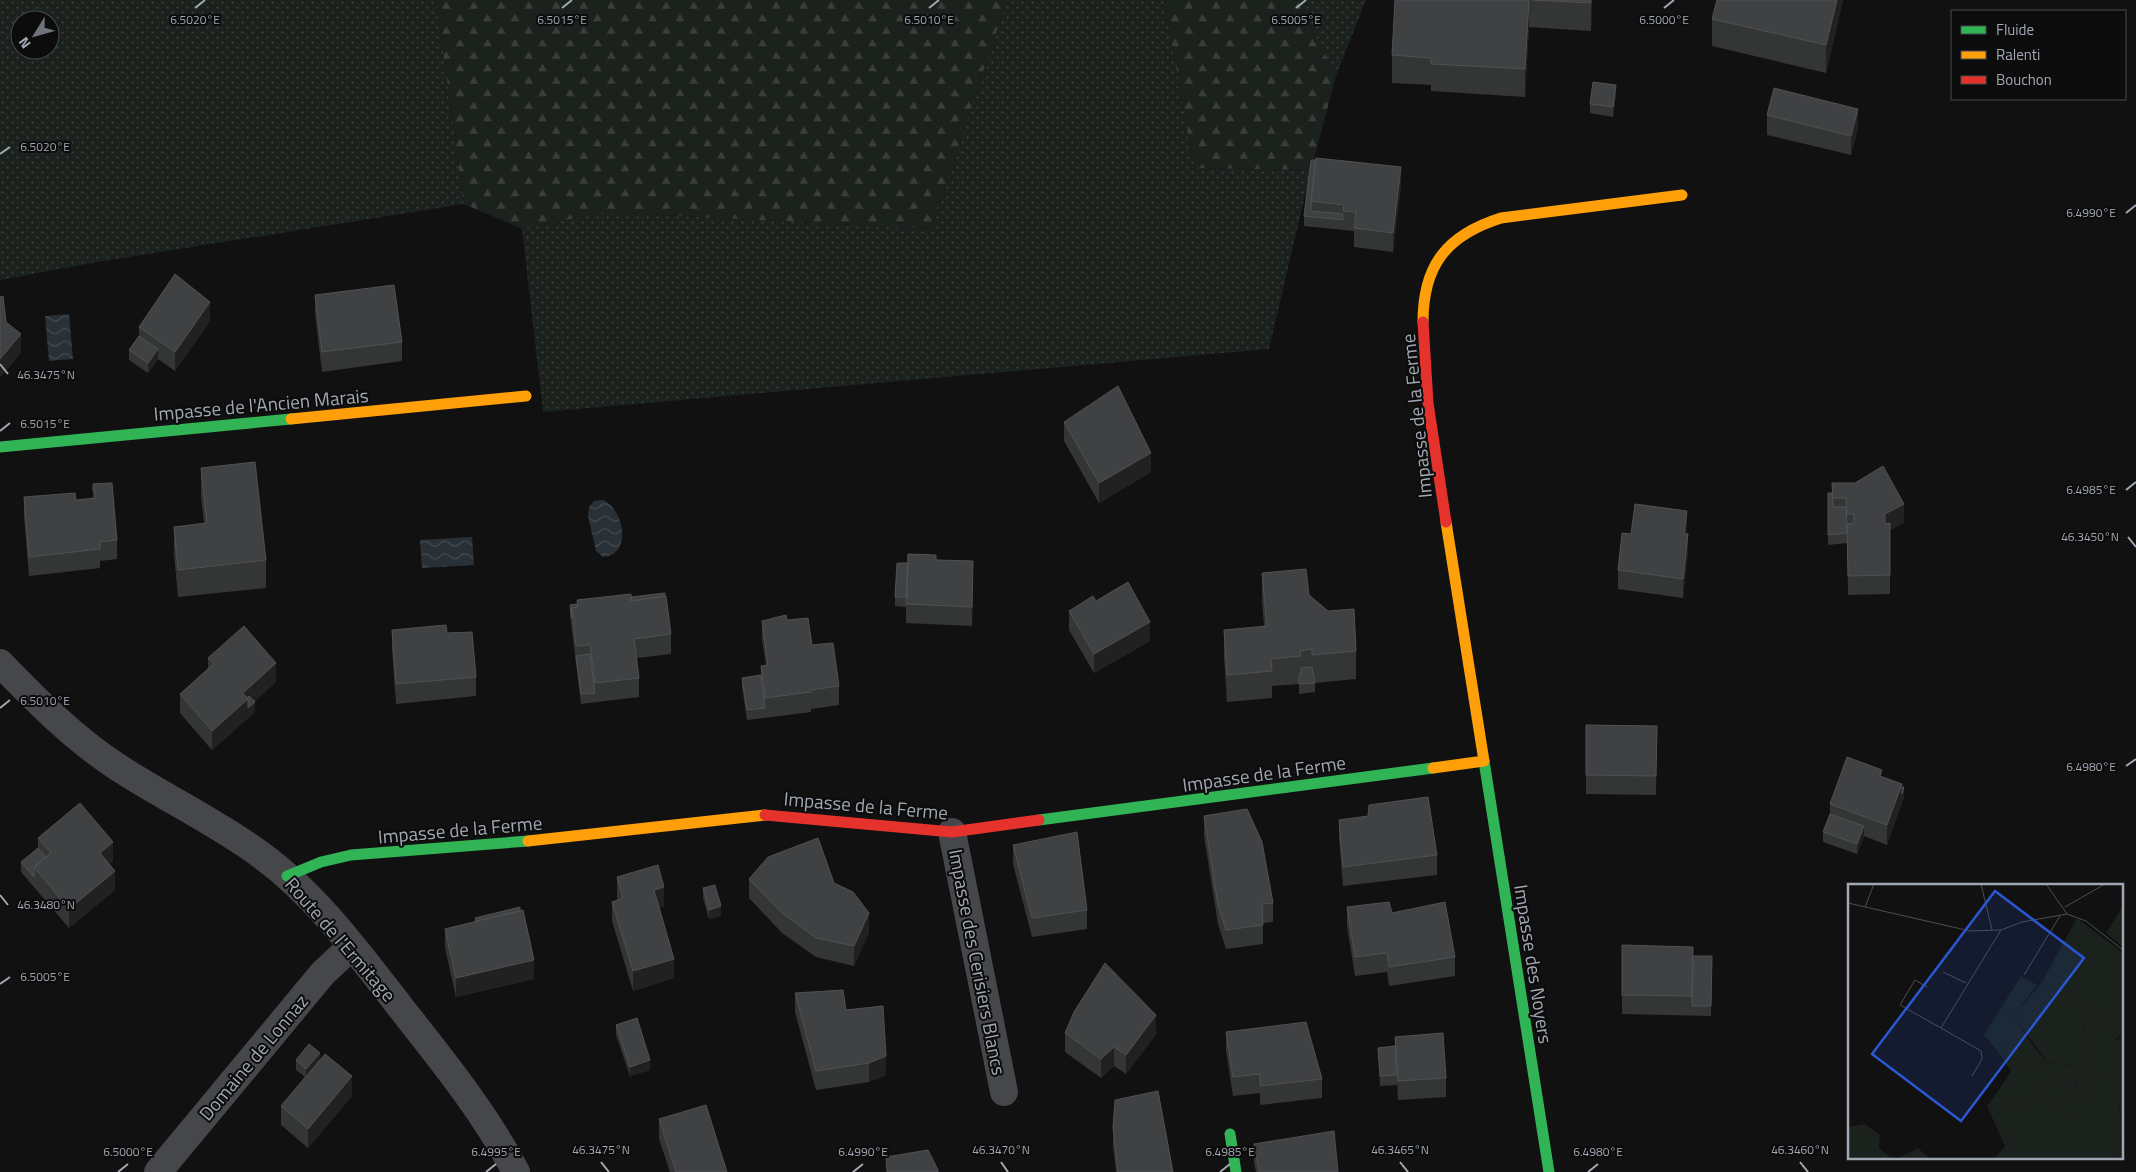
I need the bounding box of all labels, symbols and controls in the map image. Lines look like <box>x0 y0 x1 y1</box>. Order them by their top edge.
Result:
north arrow <box>10 10 60 60</box>
text: 6.5020°E <box>170 10 220 29</box>
text: 6.5015°E <box>537 10 587 29</box>
text: 6.5010°E <box>904 10 954 29</box>
text: 6.5005°E <box>1271 10 1321 29</box>
text: 6.5000°E <box>1639 10 1689 29</box>
legend <box>1951 10 2126 100</box>
text: Fluide <box>1996 18 2034 41</box>
text: N <box>13 33 36 53</box>
text: Ralenti <box>1996 43 2040 66</box>
text: Bouchon <box>1996 68 2052 91</box>
text: 6.5020°E <box>20 137 70 156</box>
text: 6.4990°E <box>2066 203 2116 222</box>
street label: Impasse de la Ferme <box>1393 333 1439 499</box>
text: 46.3475°N <box>17 365 75 384</box>
street label: Impasse de l'Ancien Marais <box>152 380 370 428</box>
text: 6.5015°E <box>20 414 70 433</box>
text: 6.4985°E <box>2066 480 2116 499</box>
text: 46.3450°N <box>2061 527 2119 546</box>
text: 6.5010°E <box>20 691 70 710</box>
street label: Impasse de la Ferme <box>1180 747 1348 799</box>
text: 6.4980°E <box>2066 757 2116 776</box>
street label: Impasse de la Ferme <box>783 783 949 827</box>
street label: Impasse de la Ferme <box>377 807 543 851</box>
street label: Impasse des Cerisiers Blancs <box>942 846 1014 1078</box>
street label: Route de l'Ermitage <box>279 870 403 1008</box>
street label: Impasse des Noyers <box>1507 882 1561 1046</box>
inset map <box>1848 884 2124 1160</box>
text: 46.3480°N <box>17 895 75 914</box>
text: 6.5005°E <box>20 967 70 986</box>
street label: Domaine de Lonnaz <box>191 987 315 1127</box>
text: 46.3475°N <box>572 1140 630 1159</box>
text: 46.3470°N <box>972 1140 1030 1159</box>
text: 46.3465°N <box>1371 1140 1429 1159</box>
text: 46.3460°N <box>1771 1140 1829 1159</box>
text: 6.5000°E <box>103 1142 153 1161</box>
text: 6.4995°E <box>471 1142 521 1161</box>
text: 6.4990°E <box>838 1142 888 1161</box>
text: 6.4985°E <box>1205 1142 1255 1161</box>
text: 6.4980°E <box>1573 1142 1623 1161</box>

